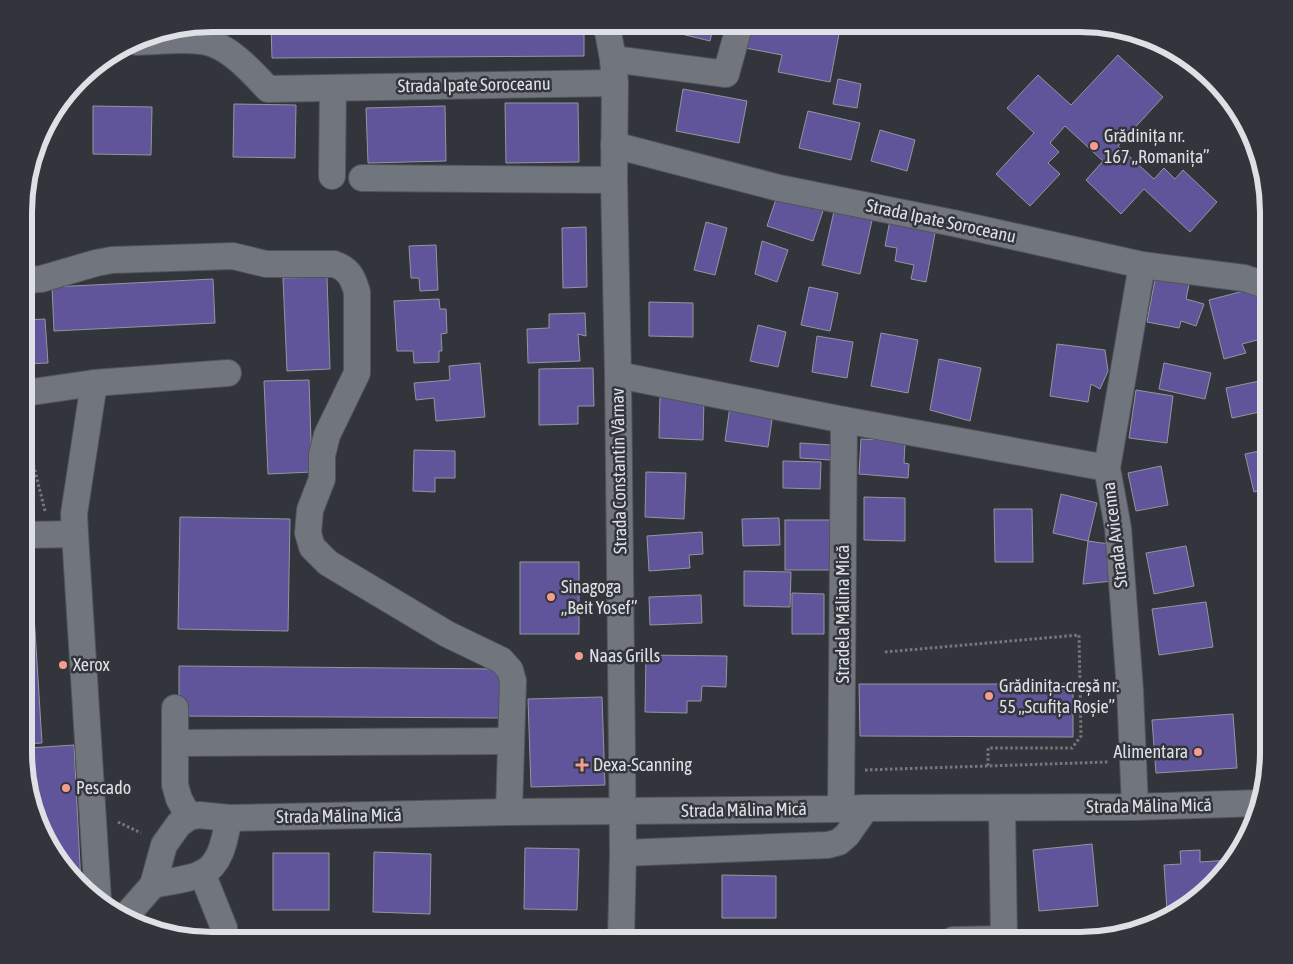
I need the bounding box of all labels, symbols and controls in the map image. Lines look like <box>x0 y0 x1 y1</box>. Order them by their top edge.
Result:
street label: Strada Ipate Soroceanu <box>397 73 551 96</box>
place label: Grădinița nr. 167 „Romanița” <box>1104 125 1209 167</box>
marker: Grădinița nr. 167 „Romanița” <box>1088 140 1100 152</box>
street label: Strada Ipate Soroceanu <box>864 194 1018 247</box>
street label: Strada Constantin Vârnav <box>607 388 630 554</box>
street label: Strada Avicenna <box>1098 481 1131 589</box>
street label: Stradela Mălina Mică <box>832 545 853 683</box>
place label: Sinagoga „Beit Yosef” <box>561 576 637 618</box>
marker: Sinagoga „Beit Yosef” <box>545 591 557 603</box>
place label: Naas Grills <box>589 645 660 666</box>
marker: Naas Grills <box>573 650 585 662</box>
place label: Xerox <box>73 654 110 675</box>
marker: Xerox <box>57 659 69 671</box>
place label: Grădinița-creșă nr. 55 „Scufița Roșie” <box>999 675 1119 717</box>
marker: Grădinița-creșă nr. 55 „Scufița Roșie” <box>983 690 995 702</box>
place label: Alimentara <box>1114 741 1188 762</box>
marker: Alimentara <box>1192 746 1204 758</box>
place label: Dexa-Scanning <box>593 754 692 775</box>
marker: Dexa-Scanning <box>575 758 589 772</box>
place label: Pescado <box>76 777 131 798</box>
marker: Pescado <box>60 782 72 794</box>
street label: Strada Mălina Mică <box>1086 794 1212 817</box>
street label: Strada Mălina Mică <box>681 798 807 821</box>
street label: Strada Mălina Mică <box>276 804 402 827</box>

